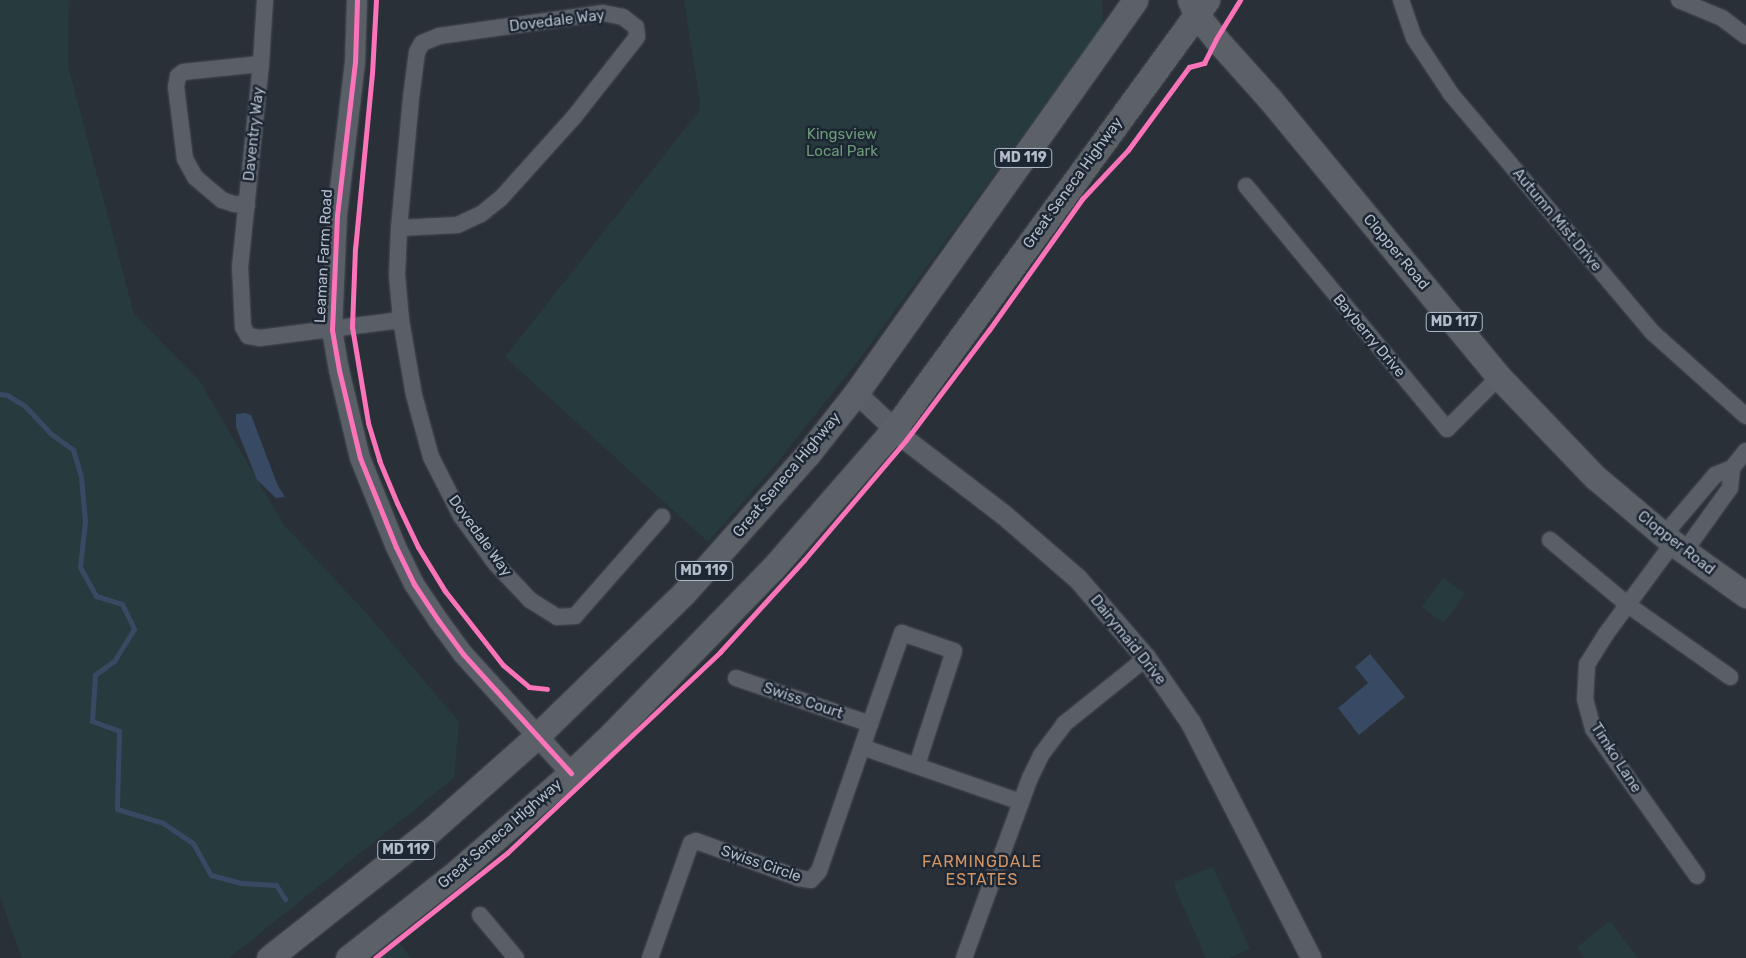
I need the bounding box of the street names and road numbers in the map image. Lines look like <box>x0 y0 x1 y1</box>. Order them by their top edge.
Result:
street label: Dovedale Way <box>508 6 606 36</box>
street label: Daventry Way <box>240 86 268 182</box>
street label: Great Seneca Highway <box>1019 114 1127 252</box>
road number: MD 119 <box>994 146 1052 170</box>
street label: Autumn Mist Drive <box>1509 165 1605 275</box>
street label: Leaman Farm Road <box>312 189 336 323</box>
street label: Clopper Road <box>1359 210 1433 294</box>
street label: Bayberry Drive <box>1329 291 1409 381</box>
road number: MD 117 <box>1425 311 1483 334</box>
street label: Great Seneca Highway <box>729 409 845 541</box>
street label: Dovedale Way <box>444 492 516 580</box>
street label: Clopper Road <box>1634 507 1718 579</box>
road number: MD 119 <box>675 560 733 582</box>
street label: Dairymaid Drive <box>1086 592 1170 688</box>
street label: Swiss Court <box>761 679 845 723</box>
street label: Timko Lane <box>1587 720 1645 796</box>
street label: Great Seneca Highway <box>435 775 565 893</box>
road number: MD 119 <box>377 838 435 862</box>
street label: Swiss Circle <box>719 842 803 886</box>

